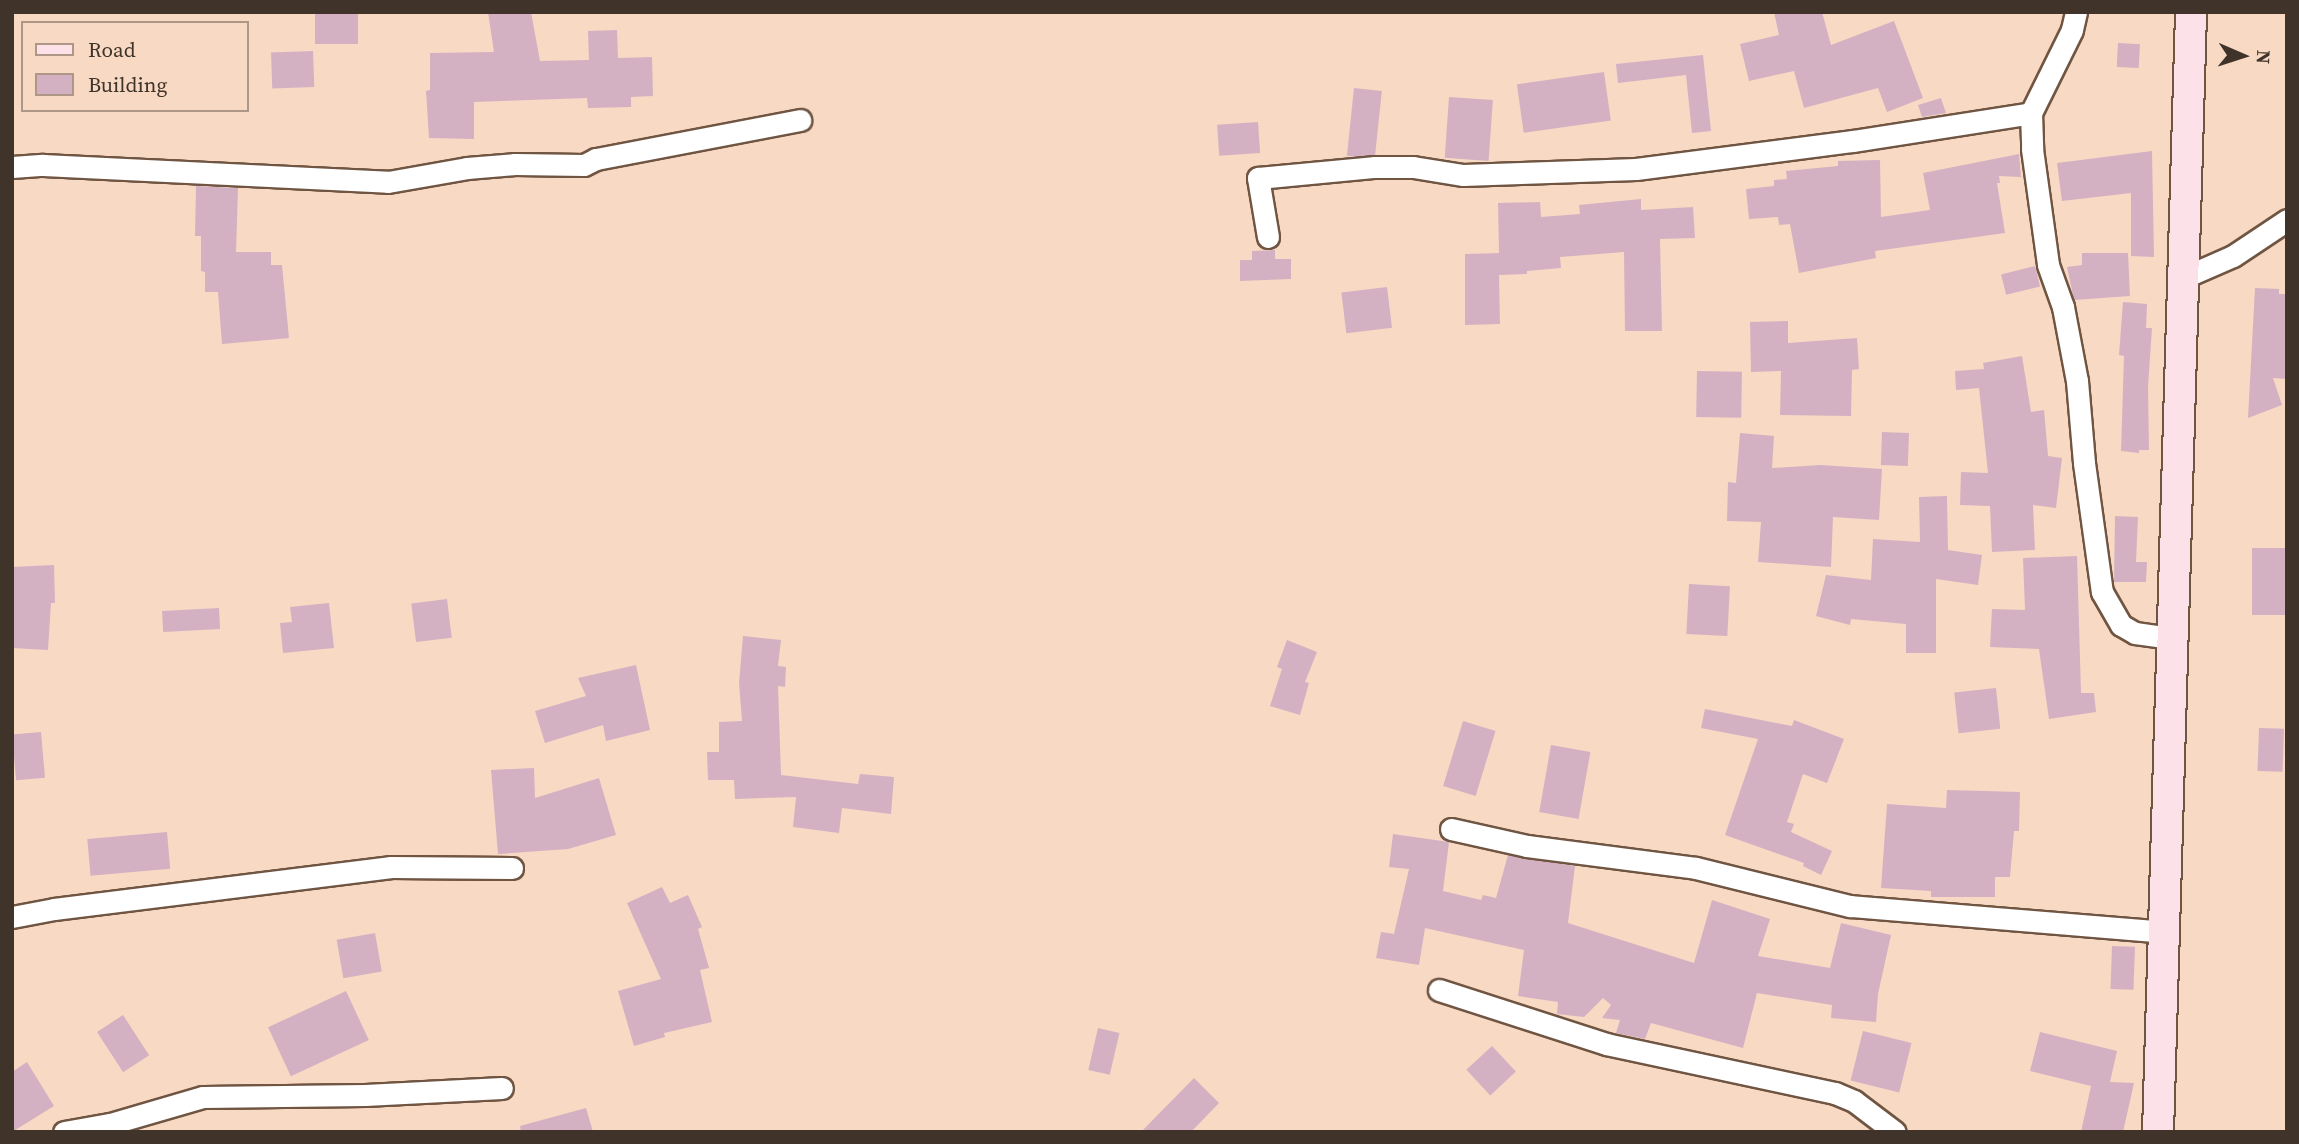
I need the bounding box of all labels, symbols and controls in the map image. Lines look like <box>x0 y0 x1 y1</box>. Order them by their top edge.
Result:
legend <box>21 21 248 112</box>
north arrow <box>2208 21 2278 91</box>
text: Road <box>88 35 136 64</box>
text: N <box>2251 50 2277 65</box>
text: Building <box>88 70 167 99</box>

